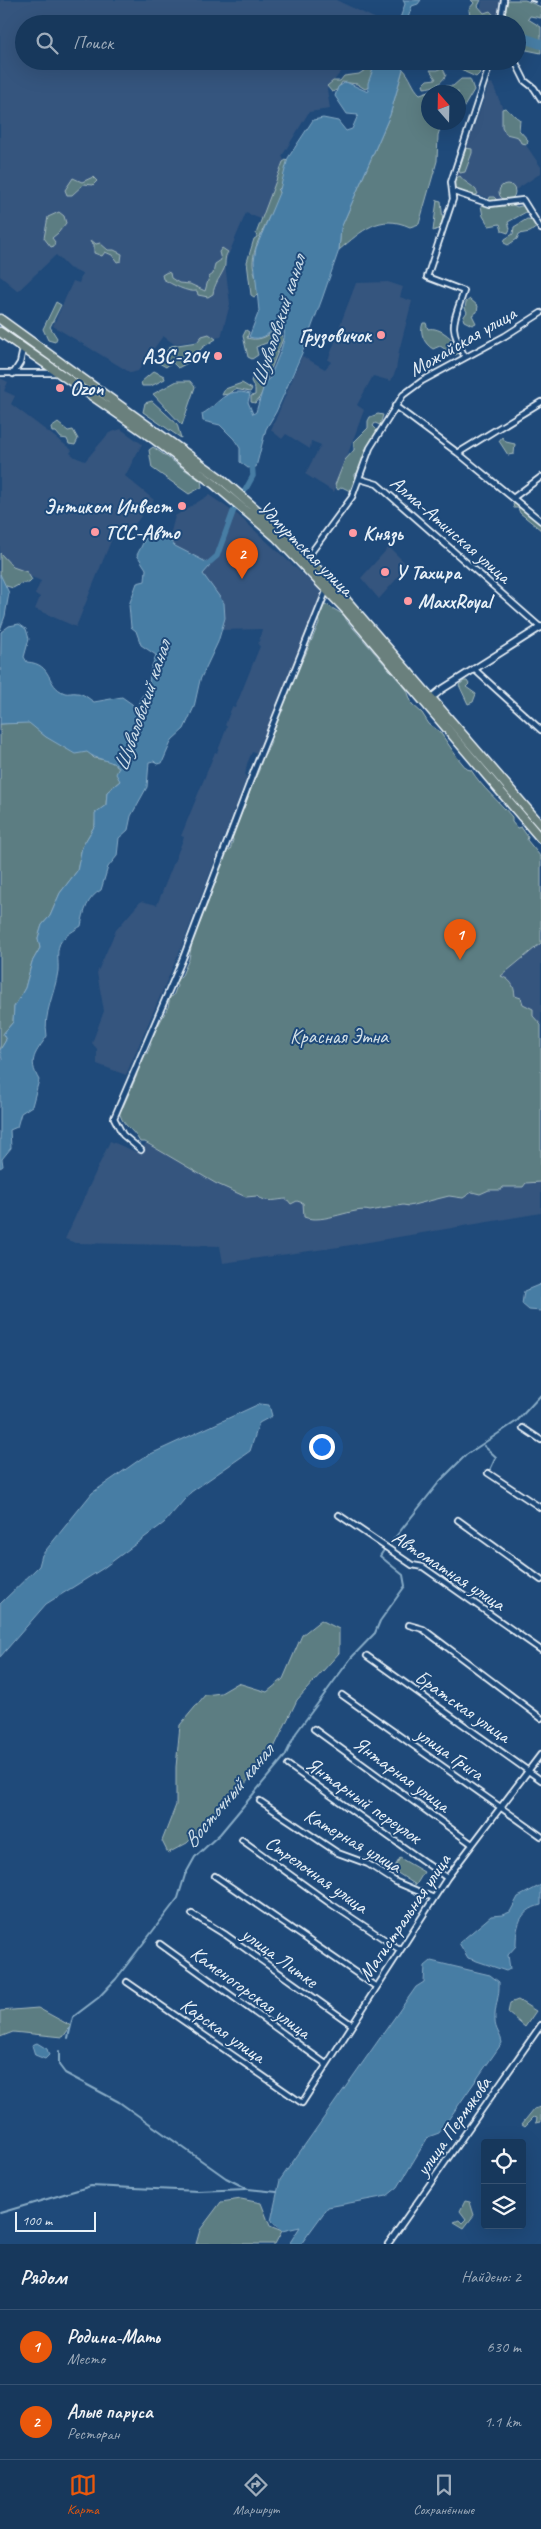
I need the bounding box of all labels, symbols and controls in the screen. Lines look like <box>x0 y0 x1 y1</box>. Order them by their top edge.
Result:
search box <box>15 15 526 70</box>
icon: search <box>33 29 61 57</box>
text: Поиск <box>73 31 113 55</box>
north arrow <box>421 85 466 130</box>
water label: Шуваловский канал <box>245 249 312 390</box>
street label: Можайская улица <box>404 300 522 382</box>
place label: Грузовичок <box>299 323 373 349</box>
marker: Грузовичок <box>375 329 387 341</box>
place label: АЗС-204 <box>142 344 211 369</box>
marker: АЗС-204 <box>212 350 224 362</box>
place label: Ozon <box>70 376 104 401</box>
marker: Ozon <box>54 382 66 394</box>
street label: Алма-Атинская улица <box>385 470 518 590</box>
place label: Энтиком Инвест <box>44 494 173 519</box>
street label: Удмуртская улица <box>253 495 360 603</box>
marker: Энтиком Инвест <box>176 500 188 512</box>
place label: ТСС-Авто <box>105 520 181 545</box>
place label: Князь <box>363 521 404 547</box>
marker: ТСС-Авто <box>89 526 101 538</box>
marker: Князь <box>347 527 359 539</box>
pin: 2 <box>226 538 258 579</box>
place label: У Тахира <box>395 560 463 585</box>
marker: У Тахира <box>379 566 391 578</box>
place label: MaxxRoyal <box>418 589 496 614</box>
marker: MaxxRoyal <box>402 595 414 607</box>
water label: Шуваловский канал <box>108 634 177 775</box>
pin: 1 <box>444 919 476 960</box>
park label: Красная Этна <box>290 1024 389 1049</box>
your location <box>309 1434 335 1460</box>
street label: Автоматная улица <box>388 1525 511 1617</box>
street label: Братская улица <box>410 1664 517 1749</box>
street label: улица Грига <box>410 1721 490 1787</box>
street label: Янтарная улица <box>348 1731 456 1819</box>
water label: Восточный канал <box>177 1736 281 1853</box>
street label: Янтарный переулок <box>301 1751 428 1850</box>
street label: Катерная улица <box>300 1803 407 1879</box>
street label: Стрелочная улица <box>261 1830 374 1920</box>
street label: Магистральная улица <box>353 1847 457 1986</box>
street label: улица Литке <box>236 1921 324 1994</box>
street label: Каменогорская улица <box>186 1940 317 2045</box>
street label: Карская улица <box>175 1992 271 2070</box>
street label: улица Пермякова <box>410 2071 497 2181</box>
map controls <box>481 2139 526 2229</box>
button: locate <box>481 2139 526 2184</box>
button: layers <box>481 2184 526 2229</box>
scale bar <box>15 2209 96 2232</box>
text: 100 m <box>22 2212 52 2229</box>
text: Рядом <box>20 2264 67 2290</box>
text: Найдено: 2 <box>461 2267 521 2287</box>
text: Родина-Мать <box>67 2325 160 2349</box>
text: 1 <box>32 2337 40 2357</box>
text: 630 m <box>487 2337 521 2357</box>
text: Место <box>67 2349 105 2369</box>
text: Алые паруса <box>67 2400 153 2424</box>
text: 2 <box>32 2412 40 2432</box>
text: 1.1 km <box>484 2412 521 2432</box>
text: Ресторан <box>67 2424 120 2444</box>
tab: Карта <box>67 2471 99 2518</box>
tab: Маршрут <box>233 2471 279 2518</box>
tab: Сохранённые <box>413 2471 474 2518</box>

